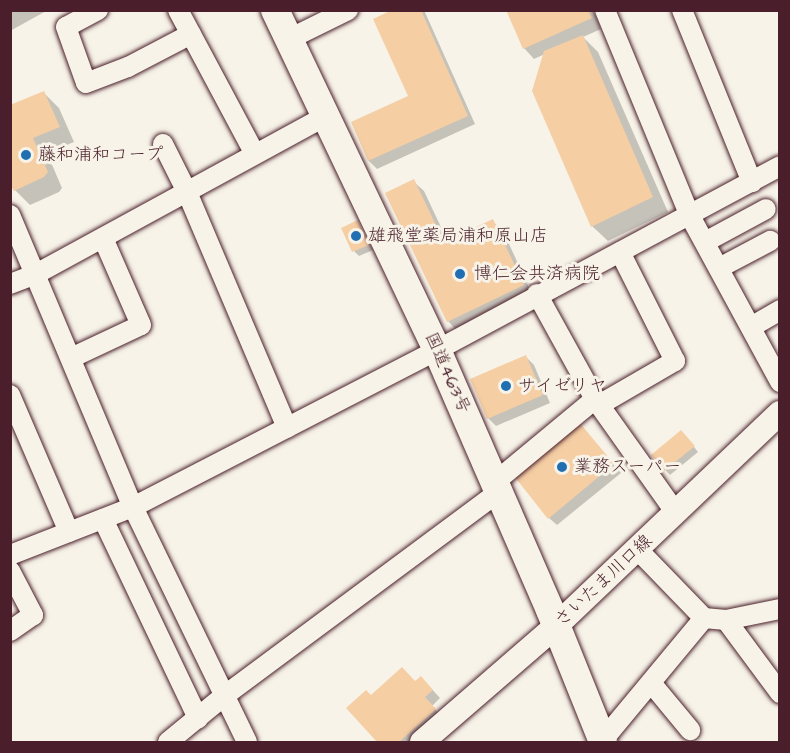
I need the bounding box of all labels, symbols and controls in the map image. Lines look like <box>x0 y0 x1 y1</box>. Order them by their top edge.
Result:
place label: 藤和浦和コープ <box>38 144 164 166</box>
marker: 藤和浦和コープ <box>19 148 33 162</box>
place label: 雄飛堂薬局浦和原山店 <box>368 225 548 247</box>
marker: 雄飛堂薬局浦和原山店 <box>349 229 363 243</box>
place label: 博仁会共済病院 <box>474 263 600 285</box>
marker: 博仁会共済病院 <box>451 265 469 283</box>
street label: 国道463号 <box>420 329 474 417</box>
place label: サイゼリヤ <box>518 375 608 397</box>
marker: サイゼリヤ <box>499 379 513 393</box>
place label: 業務スーパー <box>574 456 681 478</box>
marker: 業務スーパー <box>555 460 569 474</box>
street label: さいたま川口線 <box>551 530 657 632</box>

